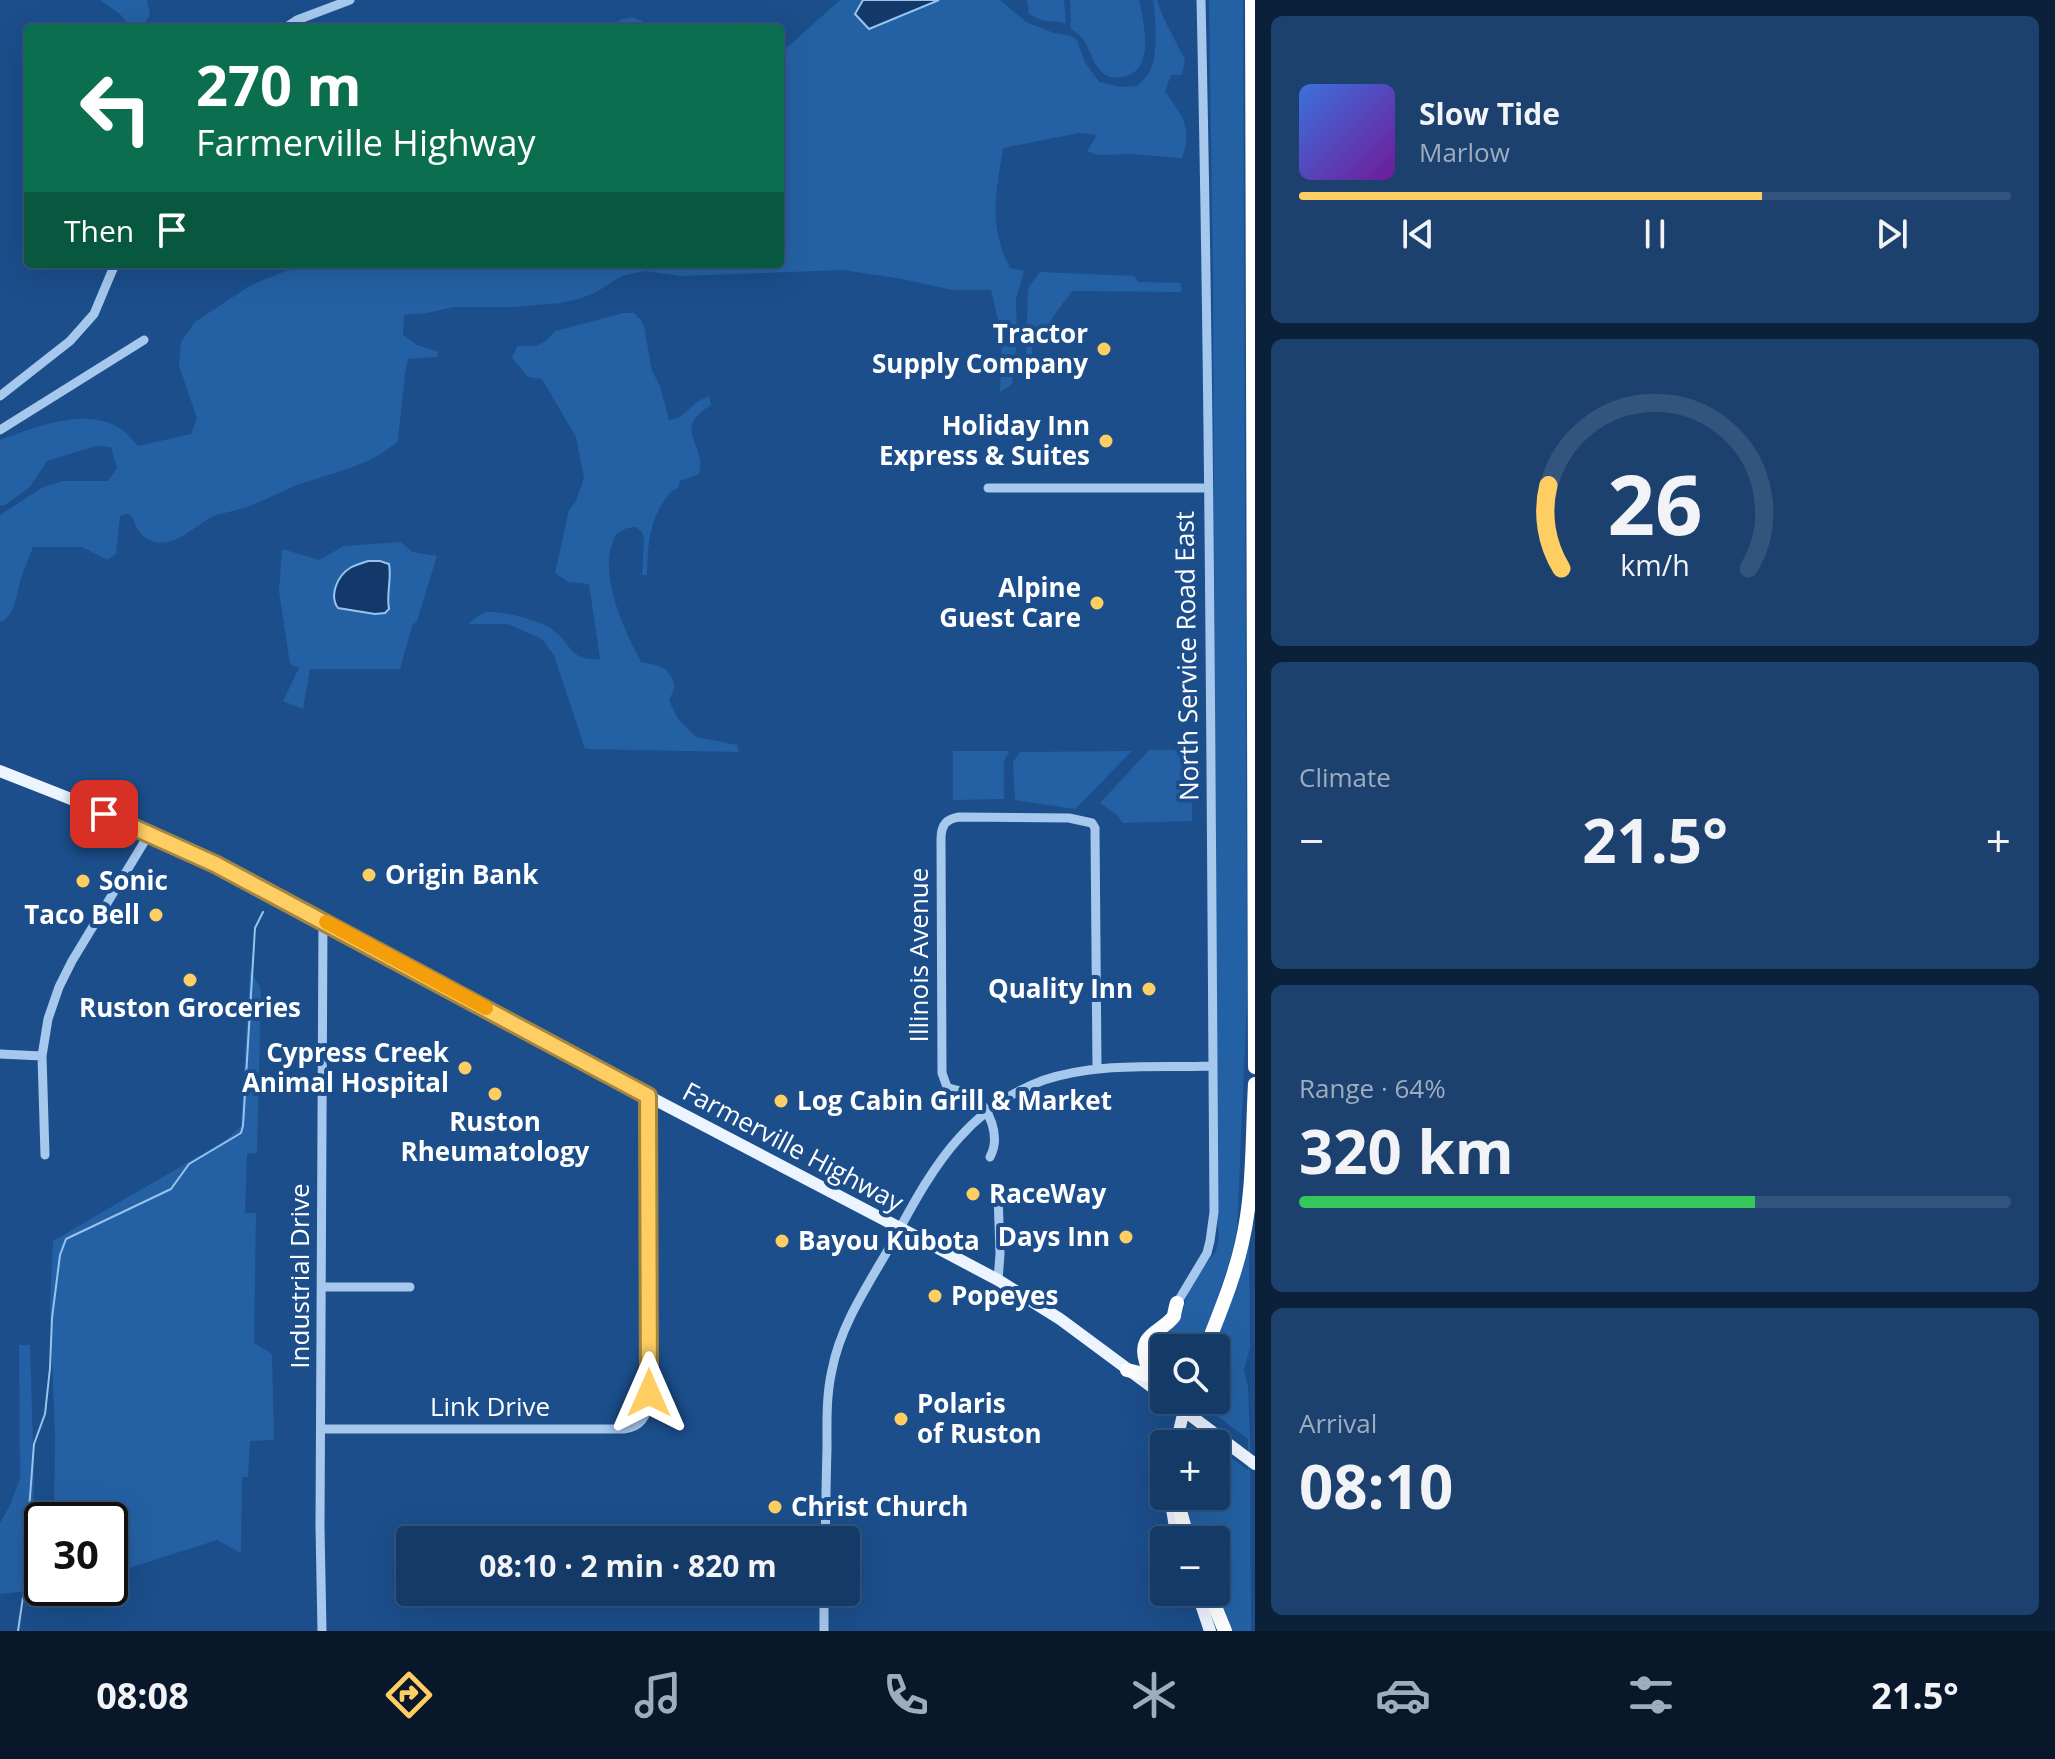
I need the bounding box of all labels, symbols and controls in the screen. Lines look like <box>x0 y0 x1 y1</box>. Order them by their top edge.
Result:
text: 270 m <box>196 46 362 122</box>
icon: left <box>64 56 168 160</box>
text: Slow Tide <box>1419 93 1560 134</box>
text: Farmerville Highway <box>196 118 536 167</box>
text: Marlow <box>1419 134 1510 170</box>
icon: arrive <box>150 208 194 252</box>
text: Then <box>64 210 134 251</box>
icon: previous <box>1396 212 1440 256</box>
icon: pause <box>1633 212 1677 256</box>
icon: next <box>1870 212 1914 256</box>
place label: Tractor Supply Company <box>872 315 1088 381</box>
marker: Tractor Supply Company <box>1095 340 1113 358</box>
place label: Holiday Inn Express & Suites <box>879 407 1090 473</box>
marker: Holiday Inn Express & Suites <box>1097 432 1115 450</box>
text: 26 <box>1607 445 1703 558</box>
street label: North Service Road East <box>1165 511 1207 801</box>
text: km/h <box>1620 545 1690 584</box>
place label: Alpine Guest Care <box>939 569 1081 635</box>
marker: Alpine Guest Care <box>1088 594 1106 612</box>
text: Climate <box>1299 759 1391 795</box>
pin <box>70 780 138 848</box>
icon: arrive <box>82 792 126 836</box>
text: 21.5° <box>1582 799 1728 881</box>
text: − <box>1299 810 1324 870</box>
text: + <box>1986 810 2011 870</box>
place label: Origin Bank <box>385 856 539 892</box>
place label: Sonic <box>99 862 168 898</box>
marker: Origin Bank <box>360 866 378 884</box>
street label: Illinois Avenue <box>900 868 936 1042</box>
marker: Sonic <box>74 872 92 890</box>
place label: Taco Bell <box>24 896 140 932</box>
marker: Taco Bell <box>147 906 165 924</box>
place label: Quality Inn <box>988 970 1133 1006</box>
marker: Ruston Groceries <box>181 971 199 989</box>
marker: Quality Inn <box>1140 980 1158 998</box>
place label: Ruston Groceries <box>79 989 301 1025</box>
place label: Cypress Creek Animal Hospital <box>242 1034 450 1100</box>
marker: Cypress Creek Animal Hospital <box>456 1059 474 1077</box>
text: Range · 64% <box>1299 1070 1446 1106</box>
street label: Farmerville Highway <box>677 1073 911 1220</box>
place label: Log Cabin Grill & Market <box>797 1082 1112 1118</box>
marker: Ruston Rheumatology <box>486 1085 504 1103</box>
marker: Log Cabin Grill & Market <box>772 1092 790 1110</box>
place label: Ruston Rheumatology <box>401 1103 590 1169</box>
text: 320 km <box>1299 1110 1514 1192</box>
place label: RaceWay <box>989 1175 1106 1211</box>
street label: Industrial Drive <box>281 1183 317 1369</box>
marker: RaceWay <box>964 1185 982 1203</box>
place label: Days Inn <box>998 1218 1110 1254</box>
place label: Bayou Kubota <box>798 1222 980 1258</box>
marker: Days Inn <box>1117 1228 1135 1246</box>
marker: Bayou Kubota <box>773 1232 791 1250</box>
place label: Popeyes <box>951 1277 1058 1313</box>
marker: Popeyes <box>926 1287 944 1305</box>
map controls <box>1150 1334 1230 1606</box>
button: search <box>1150 1334 1230 1414</box>
position arrow <box>607 1351 691 1435</box>
place label: Polaris of Ruston <box>917 1385 1042 1451</box>
street label: Link Drive <box>430 1388 550 1424</box>
text: Arrival <box>1299 1405 1377 1441</box>
marker: Polaris of Ruston <box>892 1410 910 1428</box>
button: + <box>1150 1430 1230 1510</box>
text: 08:10 <box>1299 1445 1453 1527</box>
place label: Christ Church <box>791 1488 968 1524</box>
marker: Christ Church <box>766 1498 784 1516</box>
speed limit sign: 30 <box>24 1502 128 1606</box>
button: − <box>1150 1526 1230 1606</box>
text: 08:10 · 2 min · 820 m <box>479 1545 777 1586</box>
icon: directions <box>381 1667 437 1723</box>
icon: music <box>630 1667 686 1723</box>
icon: phone <box>878 1667 934 1723</box>
icon: climate <box>1126 1667 1182 1723</box>
icon: car <box>1375 1667 1431 1723</box>
icon: filters <box>1623 1667 1679 1723</box>
text: 08:08 <box>96 1671 189 1720</box>
text: 21.5° <box>1871 1671 1959 1720</box>

